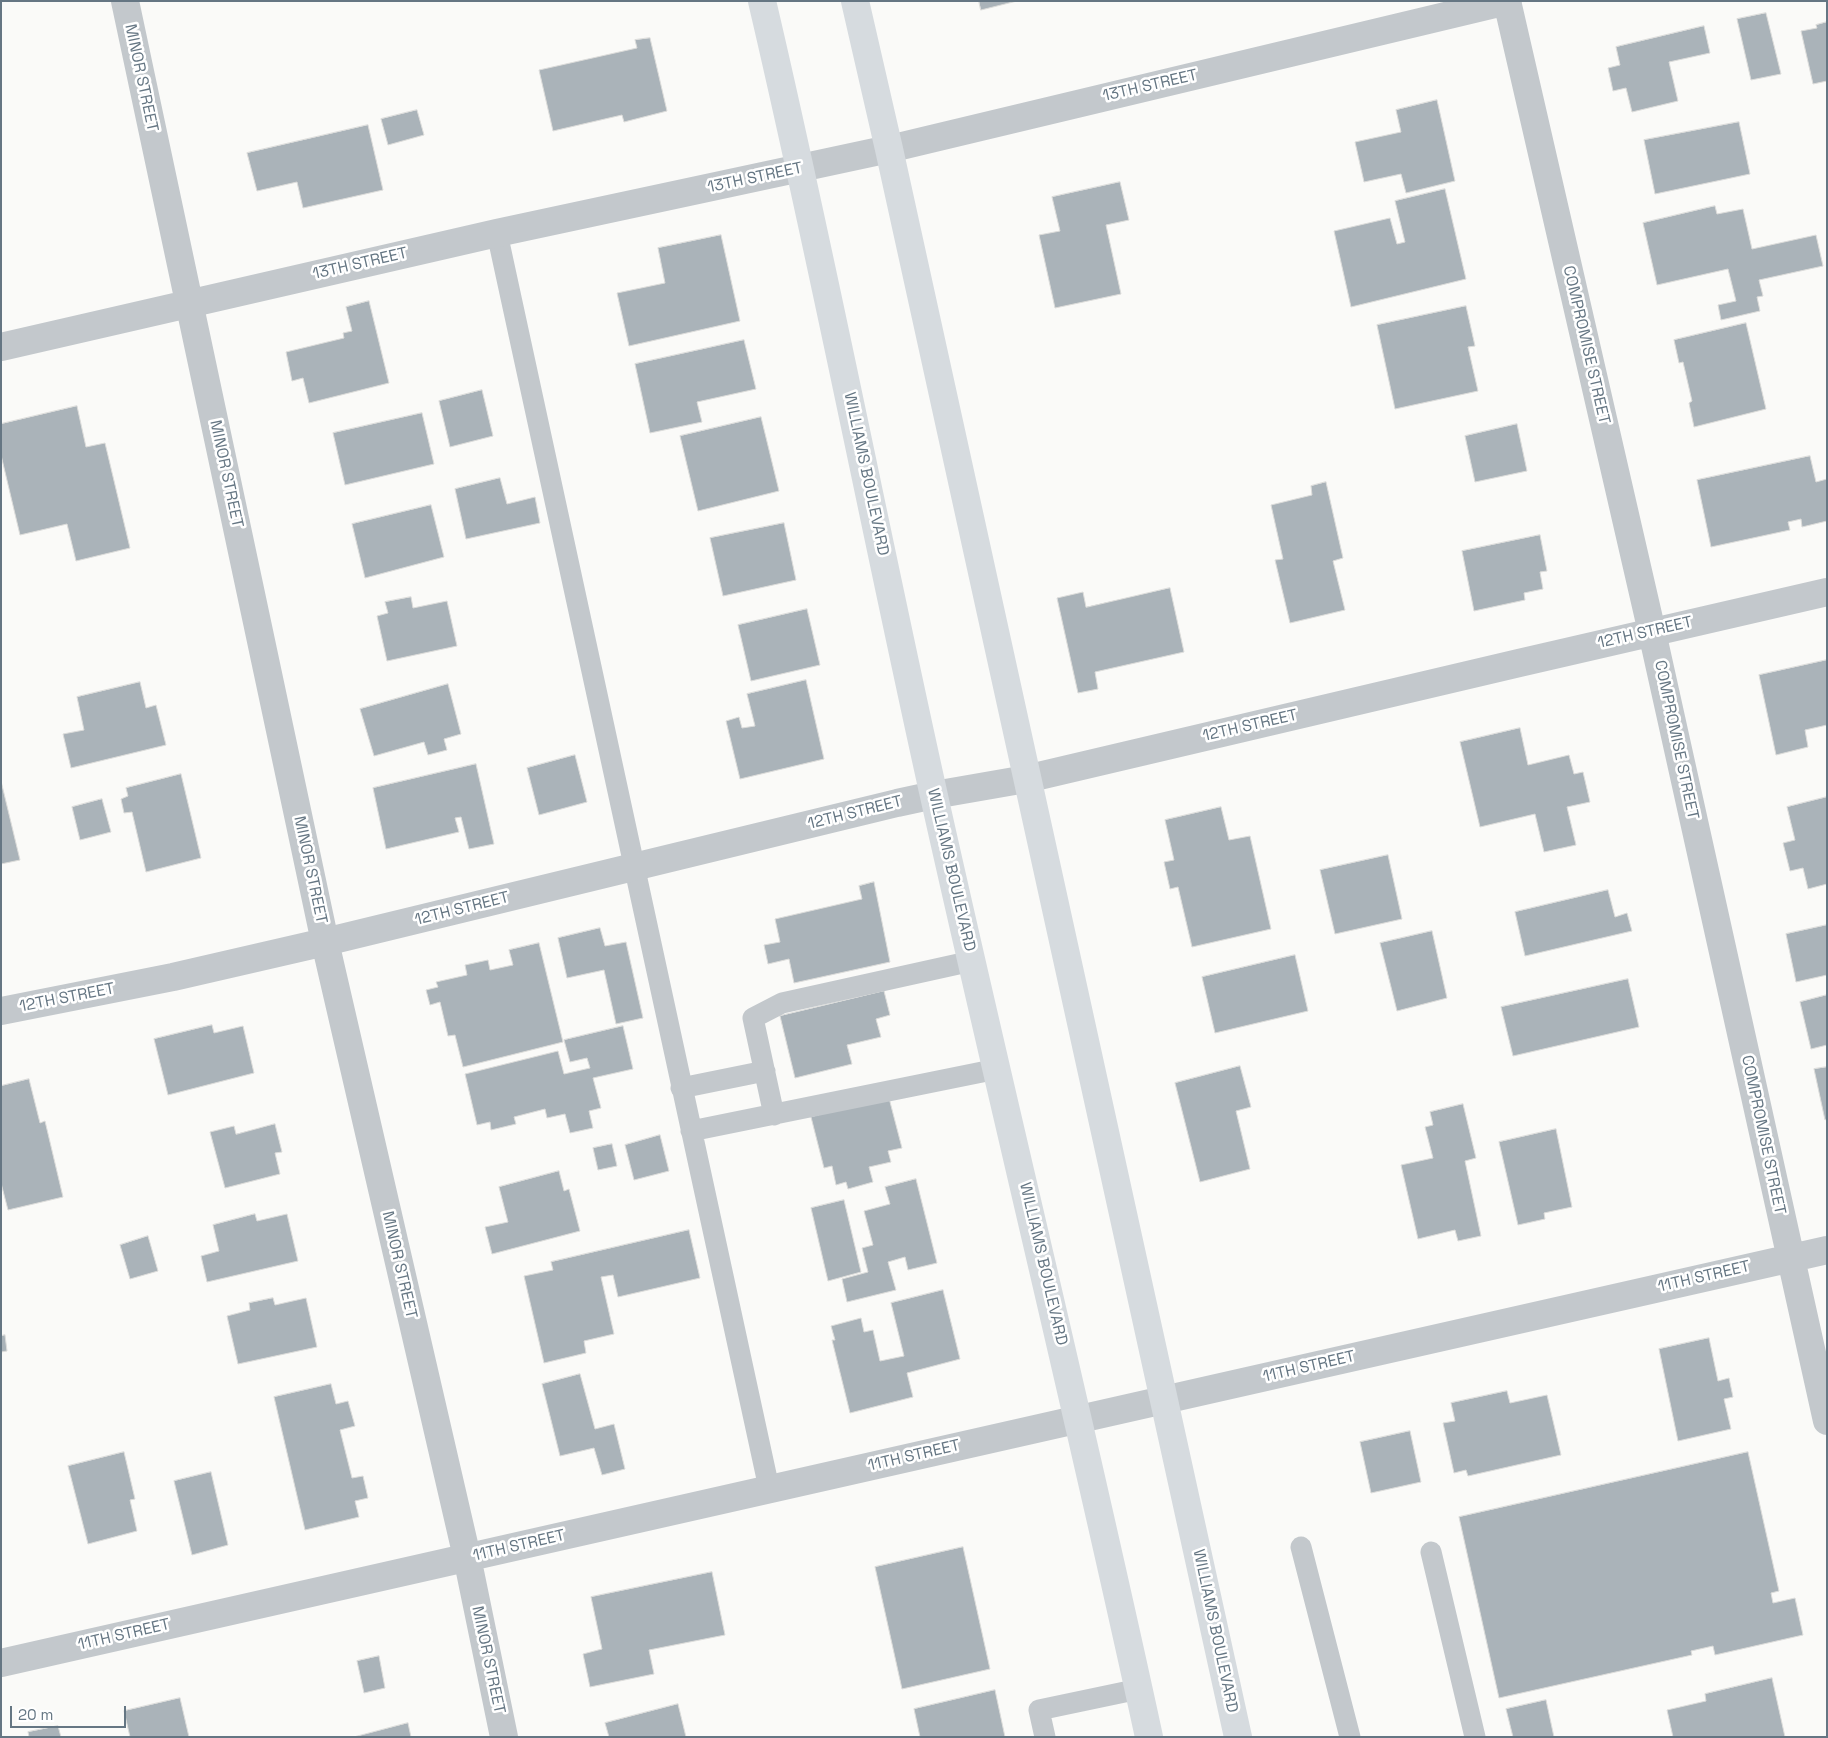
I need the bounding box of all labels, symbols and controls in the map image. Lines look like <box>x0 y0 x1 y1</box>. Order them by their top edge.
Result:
street label: MINOR STREET <box>120 22 162 134</box>
street label: 13TH STREET <box>1101 66 1199 106</box>
street label: 13TH STREET <box>706 159 804 197</box>
street label: 13TH STREET <box>311 244 409 284</box>
street label: COMPROMISE STREET <box>1558 264 1614 426</box>
street label: WILLIAMS BOULEVARD <box>839 391 893 557</box>
street label: MINOR STREET <box>205 418 247 530</box>
street label: 12TH STREET <box>1596 613 1694 653</box>
street label: COMPROMISE STREET <box>1650 659 1702 821</box>
street label: 12TH STREET <box>1201 706 1299 746</box>
street label: WILLIAMS BOULEVARD <box>923 787 979 953</box>
street label: 12TH STREET <box>806 792 904 834</box>
street label: MINOR STREET <box>289 814 331 926</box>
street label: 12TH STREET <box>413 888 511 930</box>
street label: 12TH STREET <box>18 979 116 1017</box>
street label: COMPROMISE STREET <box>1737 1054 1789 1216</box>
street label: WILLIAMS BOULEVARD <box>1015 1181 1071 1347</box>
street label: MINOR STREET <box>377 1209 421 1321</box>
street label: 11TH STREET <box>1656 1257 1752 1297</box>
street label: 11TH STREET <box>1261 1347 1357 1387</box>
street label: 11TH STREET <box>866 1436 962 1476</box>
street label: 11TH STREET <box>471 1526 567 1566</box>
street label: WILLIAMS BOULEVARD <box>1188 1548 1242 1714</box>
street label: MINOR STREET <box>467 1604 509 1716</box>
street label: 11TH STREET <box>76 1615 172 1655</box>
scale bar <box>12 1696 129 1728</box>
text: 20 m <box>18 1705 53 1724</box>

